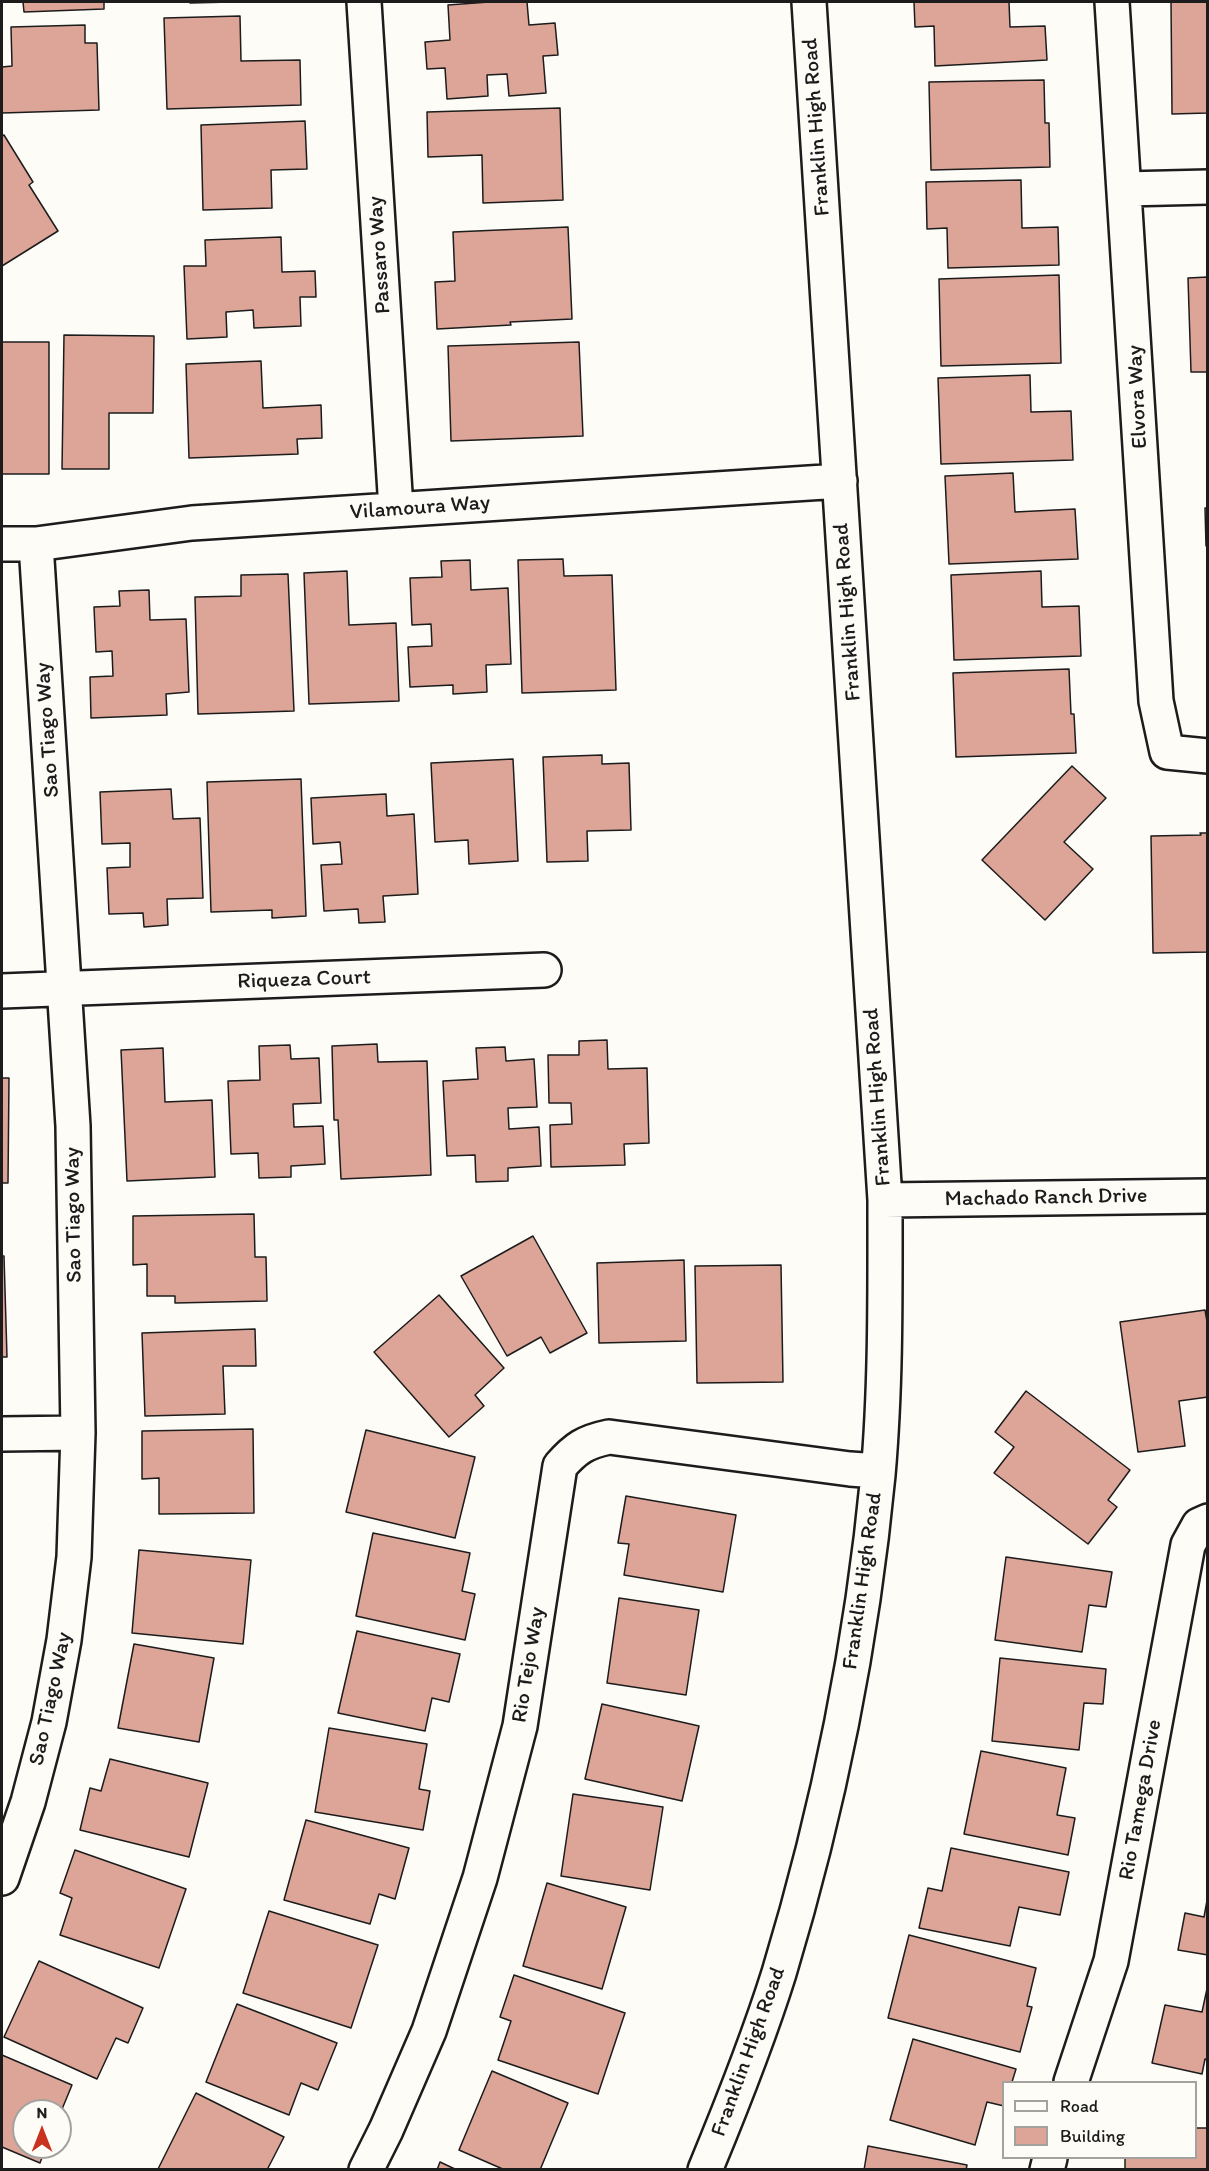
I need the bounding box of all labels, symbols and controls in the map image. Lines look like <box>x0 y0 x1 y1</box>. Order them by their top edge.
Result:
street label: Franklin High Road <box>798 37 836 217</box>
street label: Passaro Way <box>363 195 397 315</box>
street label: Elvora Way <box>1122 344 1154 450</box>
street label: Vilamoura Way <box>349 490 491 526</box>
street label: Franklin High Road <box>829 522 867 702</box>
street label: Sao Tiago Way <box>30 661 66 799</box>
street label: Riqueza Court <box>237 964 371 996</box>
street label: Franklin High Road <box>859 1007 897 1187</box>
street label: Sao Tiago Way <box>60 1147 88 1283</box>
street label: Machado Ranch Drive <box>944 1183 1148 1213</box>
street label: Franklin High Road <box>837 1491 889 1671</box>
street label: Rio Tejo Way <box>507 1605 551 1725</box>
street label: Sao Tiago Way <box>24 1630 78 1768</box>
street label: Rio Tamega Drive <box>1114 1718 1168 1882</box>
street label: Franklin High Road <box>706 1964 792 2140</box>
legend <box>1002 2081 1197 2159</box>
text: Road <box>1060 2095 1099 2117</box>
north arrow <box>12 2099 72 2159</box>
text: N <box>37 2103 47 2122</box>
text: Building <box>1060 2125 1125 2147</box>

